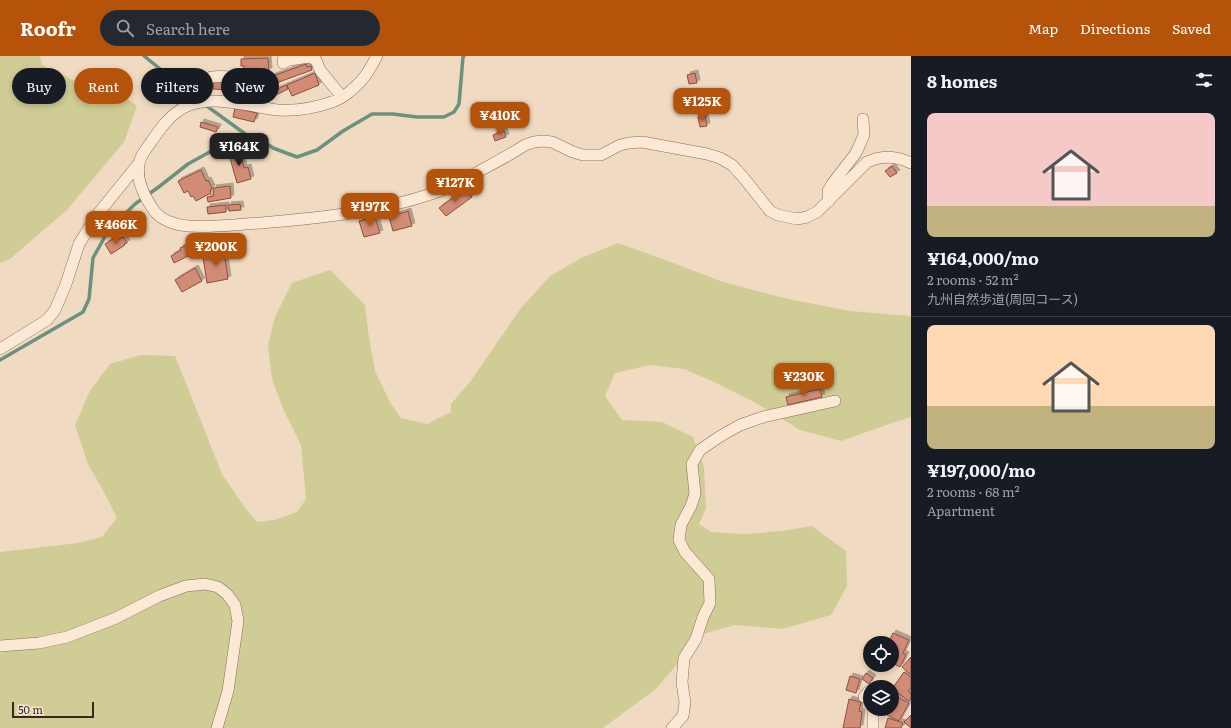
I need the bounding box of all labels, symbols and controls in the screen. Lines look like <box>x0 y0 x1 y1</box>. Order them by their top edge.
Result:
search box <box>100 10 380 46</box>
text: Roofr <box>20 14 76 42</box>
icon: search <box>114 17 136 39</box>
text: Search here <box>146 17 230 40</box>
text: Map <box>1028 18 1058 38</box>
text: Directions <box>1080 18 1150 38</box>
text: Saved <box>1172 18 1211 38</box>
chip: Buy <box>12 68 66 104</box>
chip: Rent <box>74 68 133 104</box>
chip: Filters <box>141 68 213 104</box>
chip: New <box>221 68 279 104</box>
text: 8 homes <box>927 68 997 93</box>
icon: filters <box>1193 69 1215 91</box>
pin: ¥125K <box>674 88 730 122</box>
text: ¥125K <box>682 91 722 110</box>
pin: ¥410K <box>472 102 528 136</box>
text: ¥410K <box>479 105 521 124</box>
pin: ¥164K <box>211 133 267 167</box>
text: ¥164K <box>219 136 259 155</box>
icon: home <box>1035 139 1107 211</box>
pin: ¥127K <box>427 169 483 203</box>
text: ¥127K <box>435 172 475 191</box>
pin: ¥197K <box>342 193 398 227</box>
text: ¥197K <box>350 196 390 215</box>
pin: ¥466K <box>88 211 144 245</box>
text: ¥466K <box>95 214 137 233</box>
pin: ¥200K <box>188 233 244 267</box>
text: ¥200K <box>195 236 237 255</box>
text: ¥164,000/mo <box>927 245 1039 270</box>
text: 2 rooms · 52 m² <box>927 270 1019 289</box>
text: 九州自然歩道(周回コース) <box>927 289 1078 308</box>
icon: home <box>1035 351 1107 423</box>
pin: ¥230K <box>776 363 832 397</box>
text: ¥230K <box>783 366 825 385</box>
text: ¥197,000/mo <box>927 457 1036 482</box>
text: 2 rooms · 68 m² <box>927 482 1020 501</box>
text: Apartment <box>927 501 995 520</box>
map controls <box>863 636 899 716</box>
button: locate <box>863 636 899 672</box>
button: layers <box>863 680 899 716</box>
scale bar <box>12 700 94 719</box>
text: 50 m <box>18 701 43 717</box>

